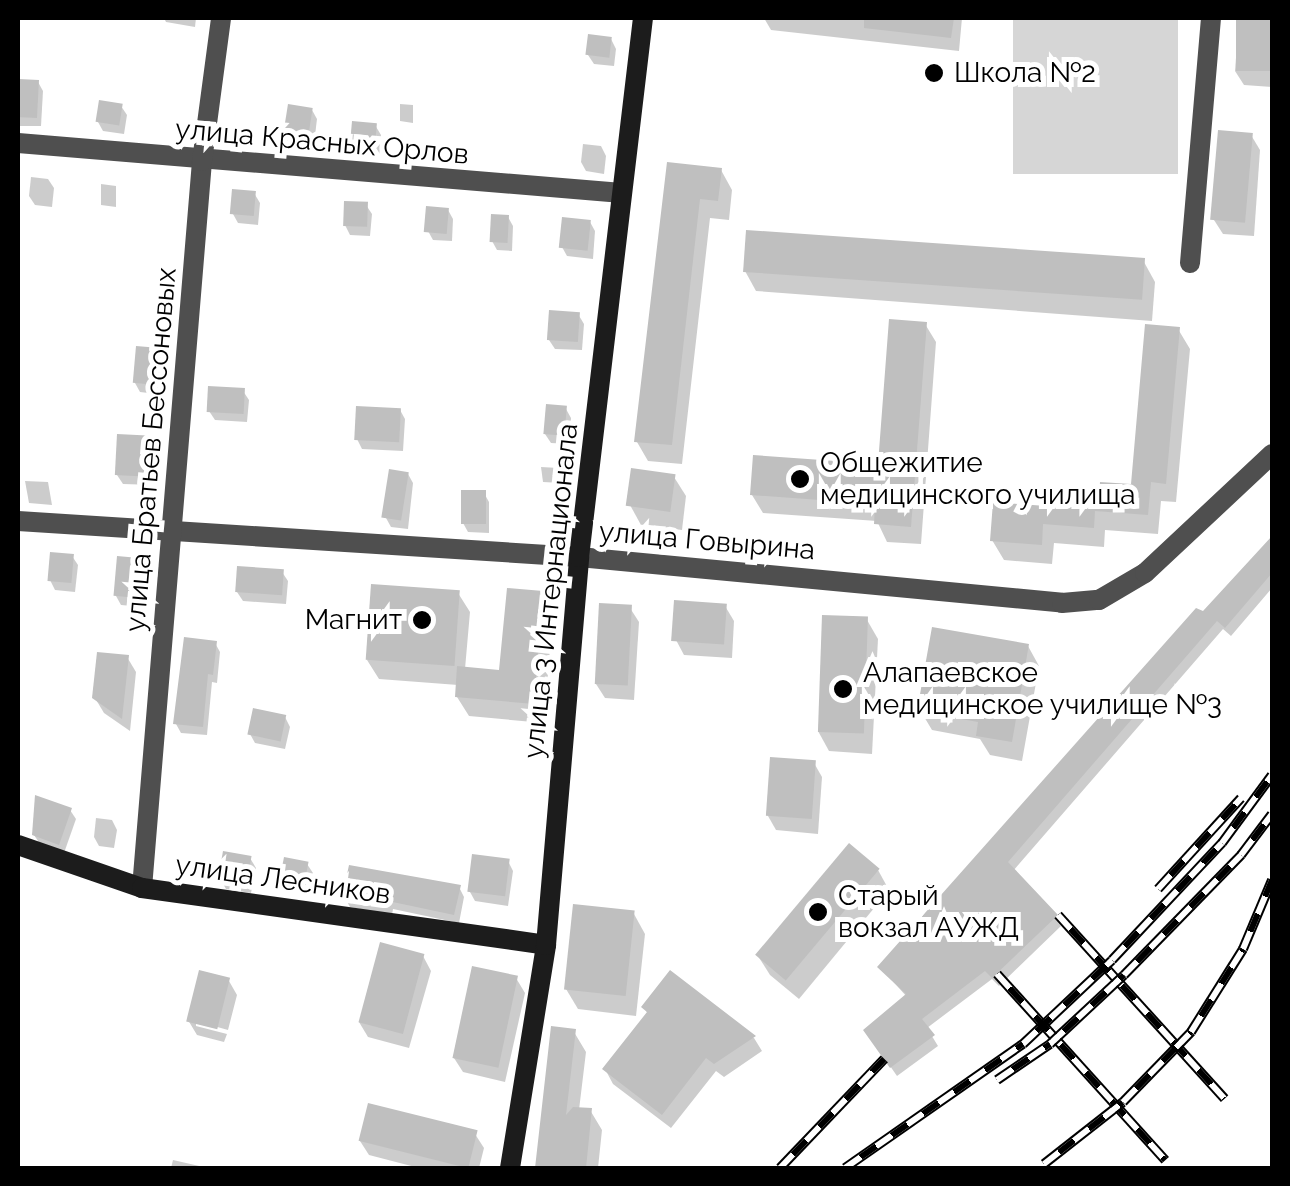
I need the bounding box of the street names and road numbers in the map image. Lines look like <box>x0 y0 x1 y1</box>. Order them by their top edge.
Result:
street label: улица Красных Орлов <box>174 112 470 172</box>
street label: улица Братьев Бессоновых <box>118 267 184 633</box>
street label: улица 3 Интернационала <box>517 422 585 760</box>
street label: улица Говырина <box>597 515 817 567</box>
street label: улица Лесников <box>173 848 393 912</box>

